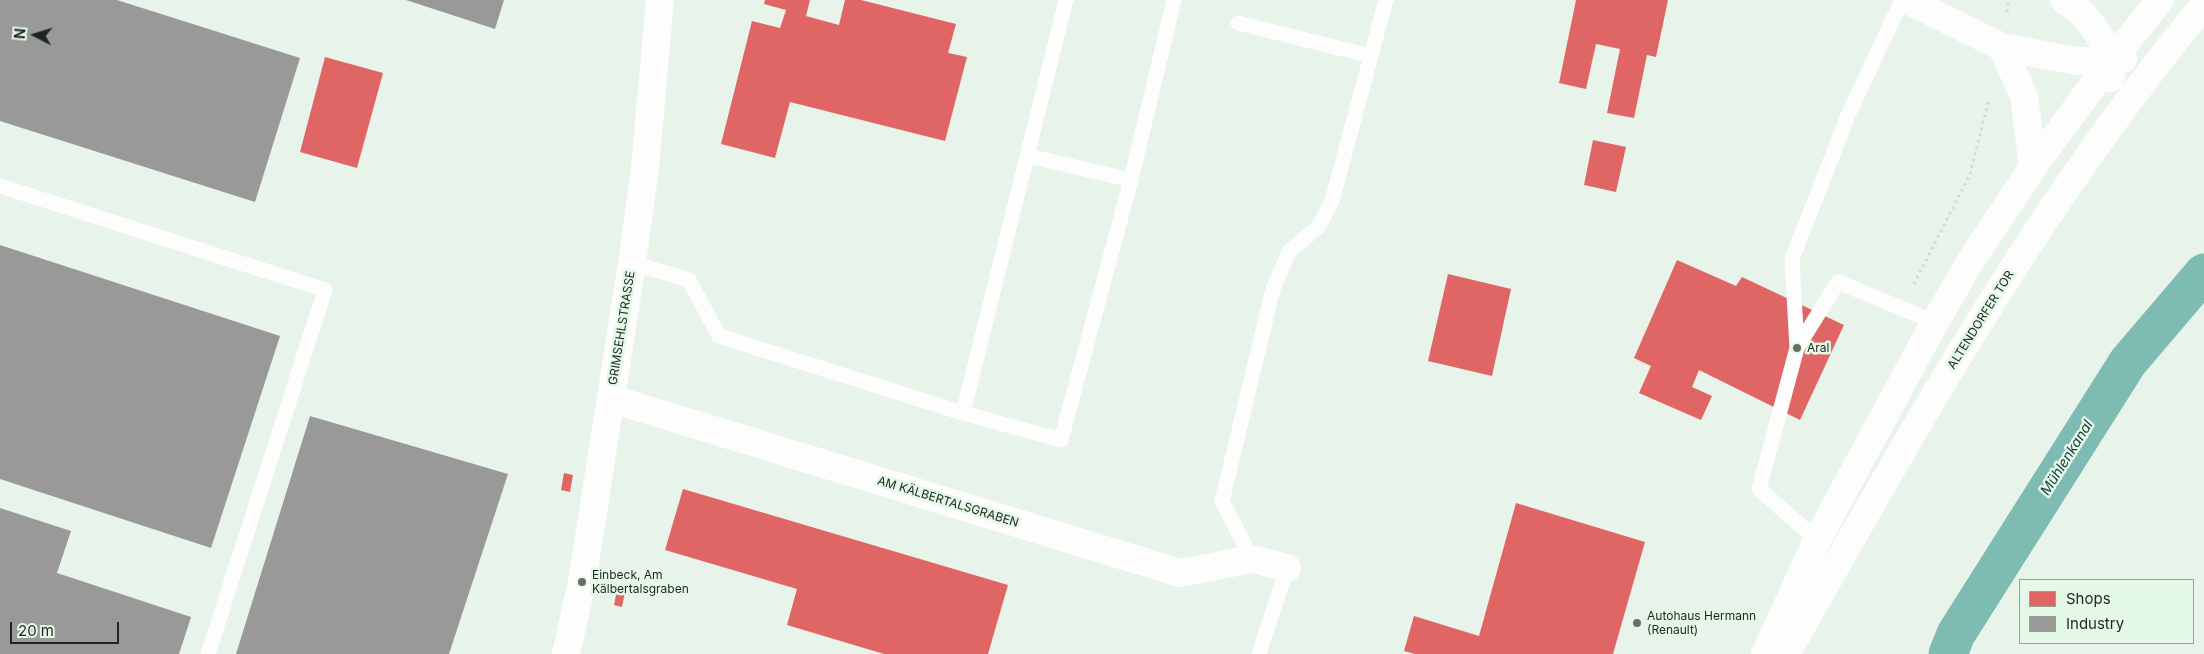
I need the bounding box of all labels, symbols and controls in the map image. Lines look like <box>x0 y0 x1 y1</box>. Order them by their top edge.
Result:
north arrow <box>10 10 60 60</box>
text: N <box>11 28 28 40</box>
street label: ALTENDORFER TOR <box>1945 268 2017 372</box>
street label: GRIMSEHLSTRASSE <box>606 270 638 386</box>
place label: Aral <box>1807 341 1829 355</box>
marker: Aral <box>1791 342 1803 354</box>
water label: Mühlenkanal <box>2037 417 2097 499</box>
street label: AM KÄLBERTALSGRABEN <box>876 474 1020 530</box>
place label: Einbeck, Am Kälbertalsgraben <box>592 568 689 596</box>
marker: Einbeck, Am Kälbertalsgraben <box>576 576 588 588</box>
legend <box>2019 579 2194 644</box>
text: Shops <box>2066 589 2111 608</box>
place label: Autohaus Hermann (Renault) <box>1647 609 1756 637</box>
scale bar <box>12 612 121 644</box>
text: Industry <box>2066 614 2124 633</box>
marker: Autohaus Hermann (Renault) <box>1631 617 1643 629</box>
text: 20 m <box>18 621 54 640</box>

